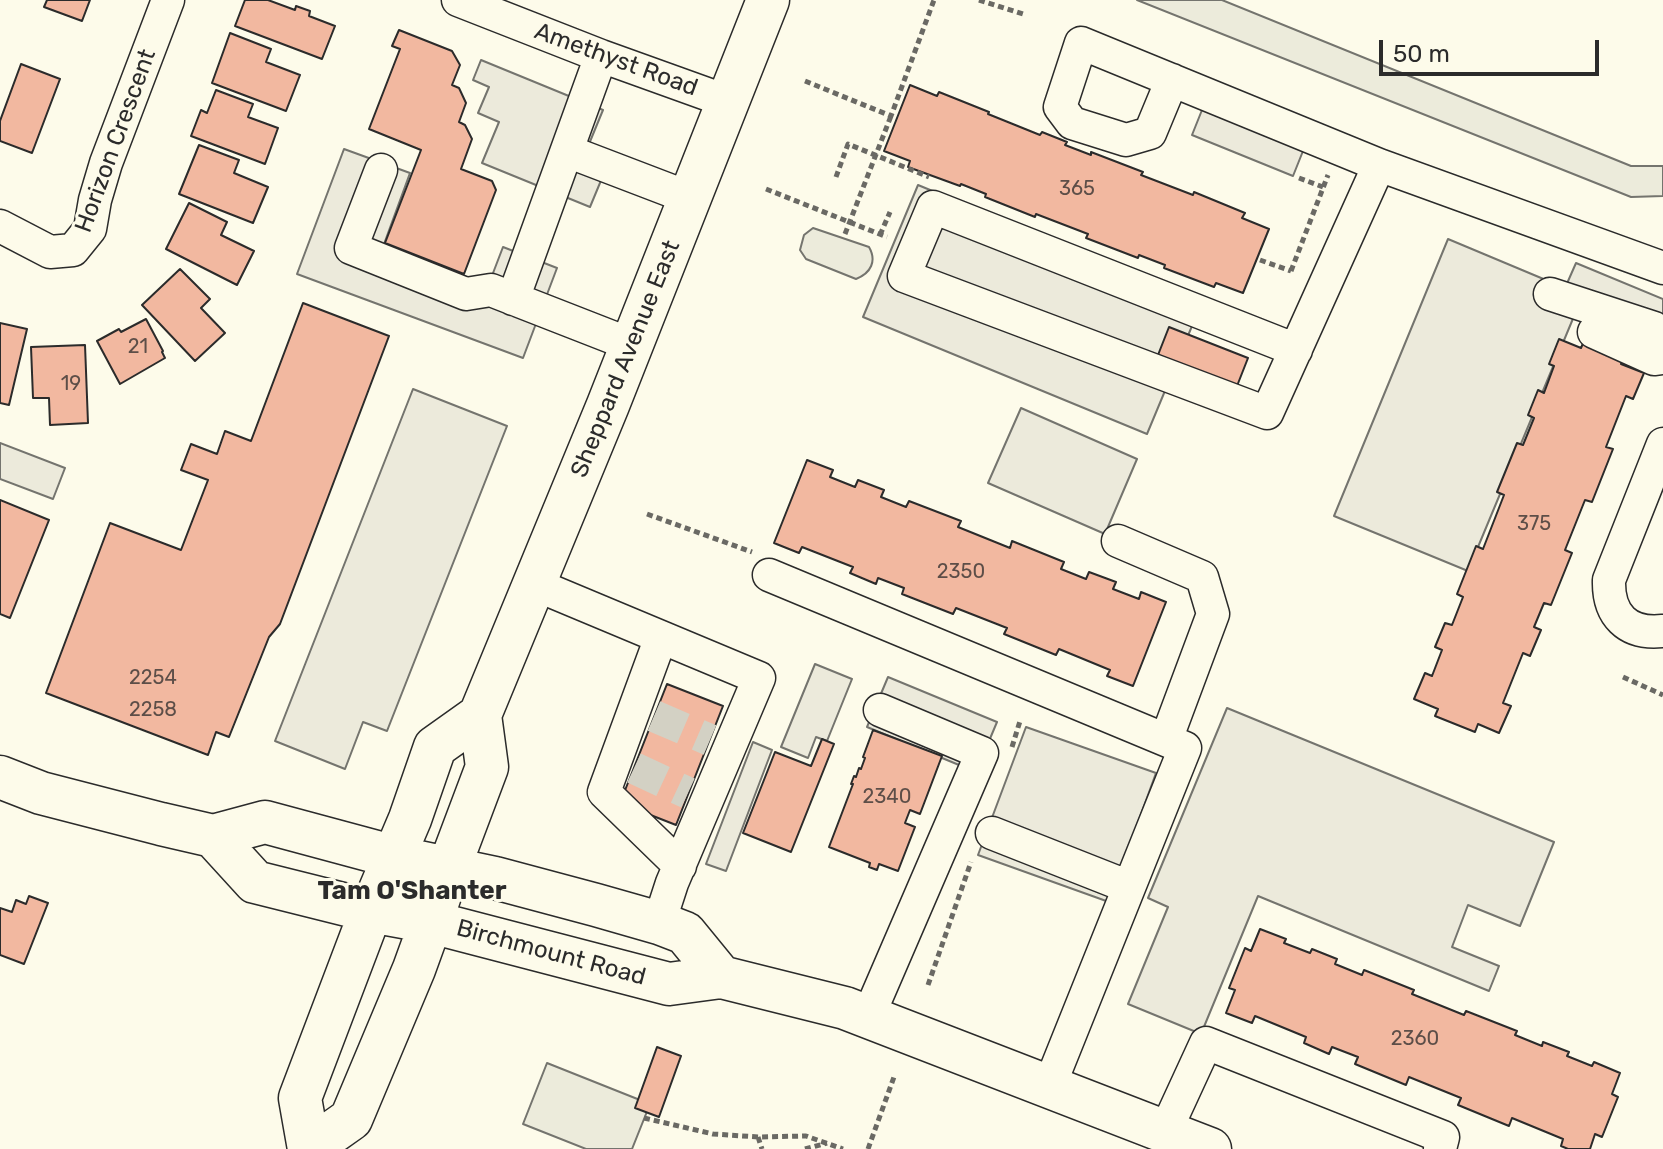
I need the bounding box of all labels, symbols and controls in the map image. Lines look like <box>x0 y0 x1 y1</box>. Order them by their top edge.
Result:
street label: Amethyst Road <box>530 17 702 103</box>
scale bar <box>1383 24 1603 74</box>
text: 50 m <box>1393 40 1450 68</box>
street label: Horizon Crescent <box>69 45 163 237</box>
house number: 365 <box>1059 177 1095 201</box>
street label: Sheppard Avenue East <box>565 236 687 482</box>
house number: 21 <box>128 335 148 359</box>
house number: 19 <box>61 372 81 396</box>
house number: 375 <box>1517 512 1551 536</box>
house number: 2350 <box>937 560 985 584</box>
house number: 2254 <box>129 666 177 690</box>
house number: 2258 <box>129 698 177 722</box>
house number: 2340 <box>863 785 911 809</box>
district label: Tam O'Shanter <box>317 875 507 907</box>
street label: Birchmount Road <box>453 914 649 992</box>
house number: 2360 <box>1391 1027 1439 1051</box>

